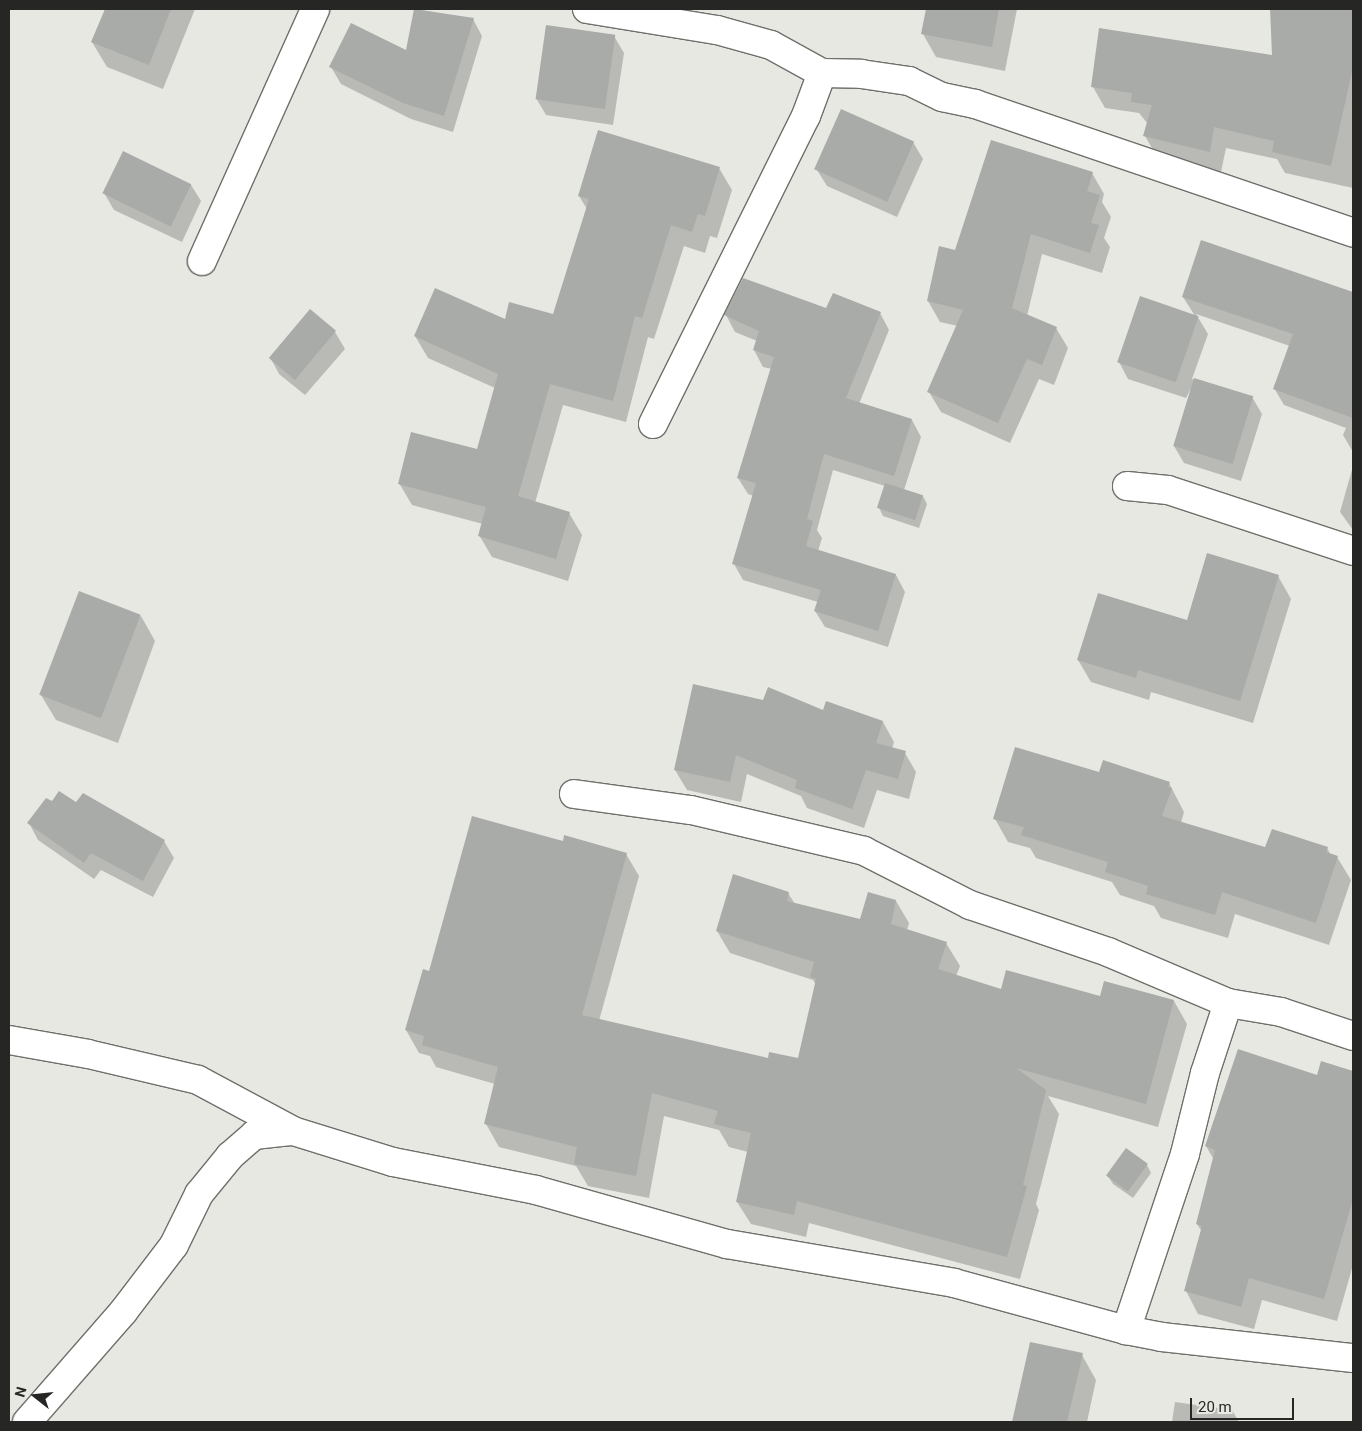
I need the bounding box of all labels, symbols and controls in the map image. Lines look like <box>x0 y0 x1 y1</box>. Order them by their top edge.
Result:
north arrow <box>10 1371 60 1421</box>
text: N <box>12 1385 30 1399</box>
scale bar <box>1192 1388 1296 1420</box>
text: 20 m <box>1198 1398 1232 1416</box>

